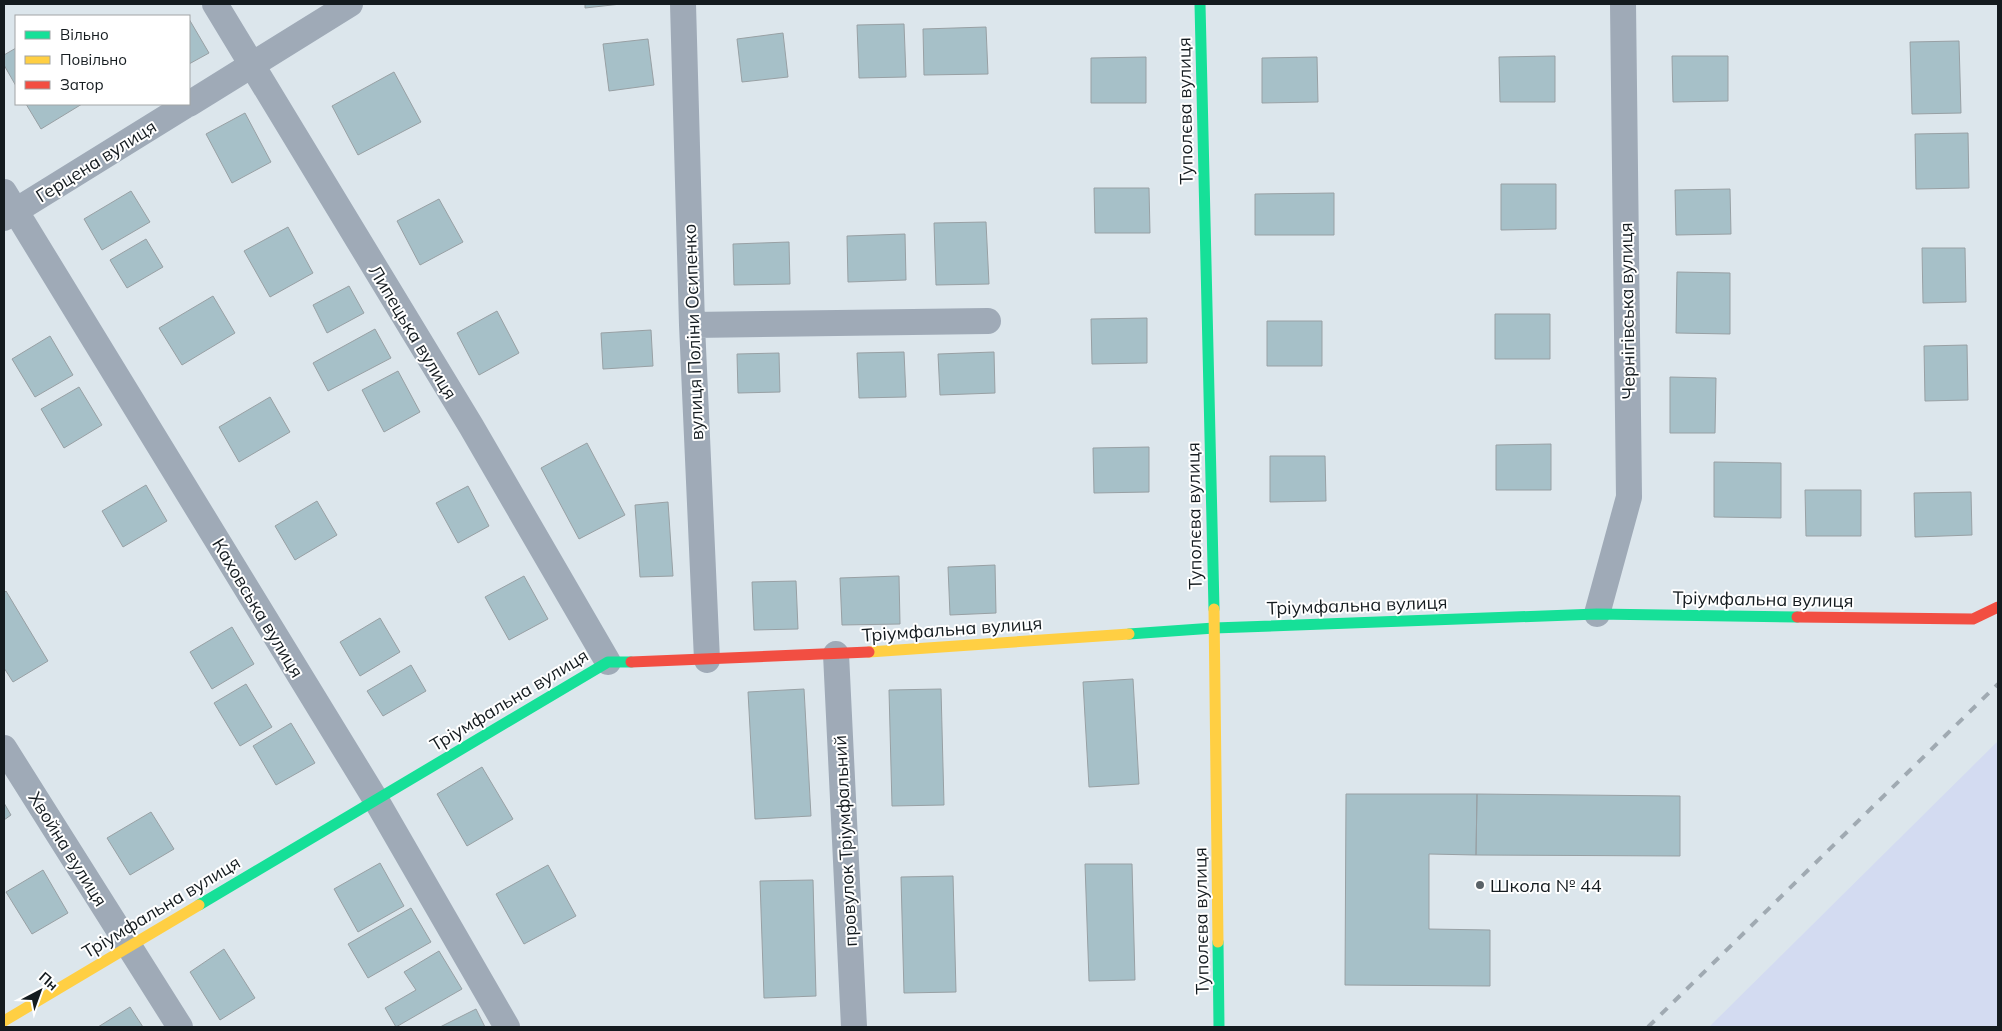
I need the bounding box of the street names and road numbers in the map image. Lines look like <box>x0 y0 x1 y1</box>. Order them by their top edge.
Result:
street label: Туполєва вулиця <box>1172 37 1198 185</box>
street label: Герцена вулиця <box>32 115 160 207</box>
street label: Чернігівська вулиця <box>1614 222 1640 400</box>
street label: вулиця Поліни Осипенко <box>678 223 708 441</box>
street label: Липецька вулиця <box>364 261 462 403</box>
street label: Туполєва вулиця <box>1181 442 1207 590</box>
street label: Каховська вулиця <box>207 534 309 682</box>
street label: Тріумфальна вулиця <box>1672 586 1854 612</box>
street label: Тріумфальна вулиця <box>1266 590 1448 620</box>
street label: Тріумфальна вулиця <box>861 611 1043 647</box>
street label: Тріумфальна вулиця <box>426 644 592 756</box>
street label: провулок Тріумфальний <box>828 735 862 947</box>
street label: Хвойна вулиця <box>24 787 112 911</box>
street label: Туполєва вулиця <box>1188 847 1214 995</box>
street label: Тріумфальна вулиця <box>78 851 244 963</box>

